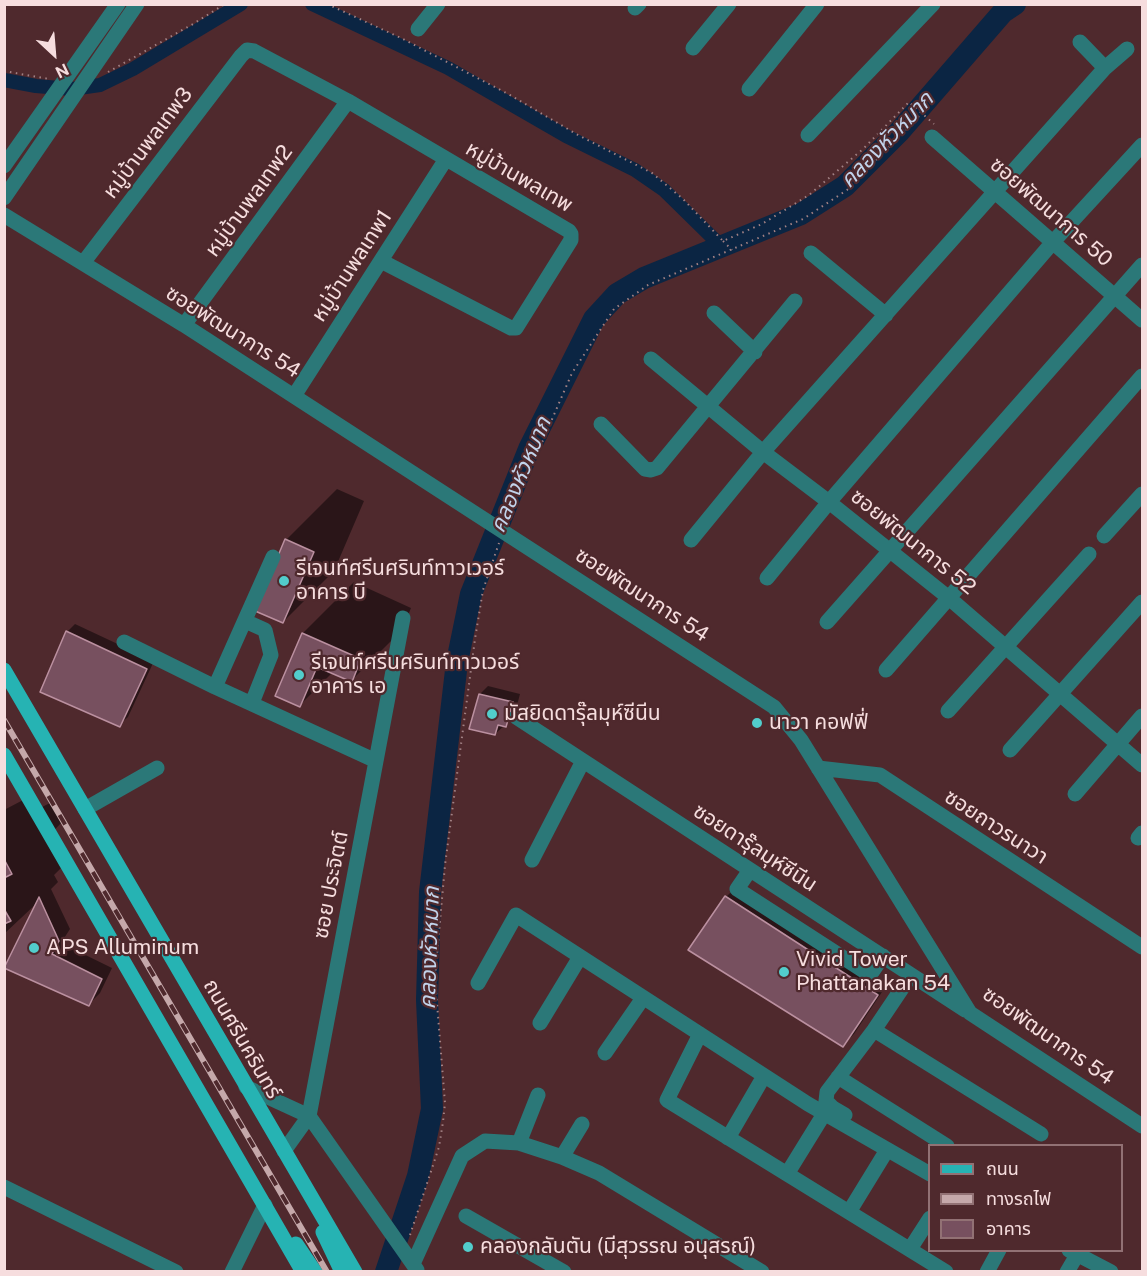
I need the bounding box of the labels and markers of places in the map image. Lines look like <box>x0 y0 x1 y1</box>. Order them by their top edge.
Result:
place label: รีเจนท์ศรีนศรินท์ทาวเวอร์ อาคาร บี <box>296 556 504 606</box>
marker: รีเจนท์ศรีนศรินท์ทาวเวอร์ อาคาร บี <box>277 574 291 588</box>
place label: รีเจนท์ศรีนศรินท์ทาวเวอร์ อาคาร เอ <box>311 650 519 700</box>
marker: รีเจนท์ศรีนศรินท์ทาวเวอร์ อาคาร เอ <box>292 668 306 682</box>
place label: มัสยิดดารุ๊ลมุห์ซีนีน <box>504 701 661 727</box>
marker: มัสยิดดารุ๊ลมุห์ซีนีน <box>485 707 499 721</box>
place label: นาวา คอฟฟี่ <box>769 710 868 736</box>
marker: นาวา คอฟฟี่ <box>750 716 764 730</box>
place label: APS Alluminum <box>46 935 199 961</box>
marker: APS Alluminum <box>27 941 41 955</box>
place label: Vivid Tower Phattanakan 54 <box>796 947 950 997</box>
marker: Vivid Tower Phattanakan 54 <box>777 965 791 979</box>
place label: คลองกลันตัน (มีสุวรรณ อนุสรณ์) <box>480 1234 756 1260</box>
marker: คลองกลันตัน (มีสุวรรณ อนุสรณ์) <box>461 1240 475 1254</box>

